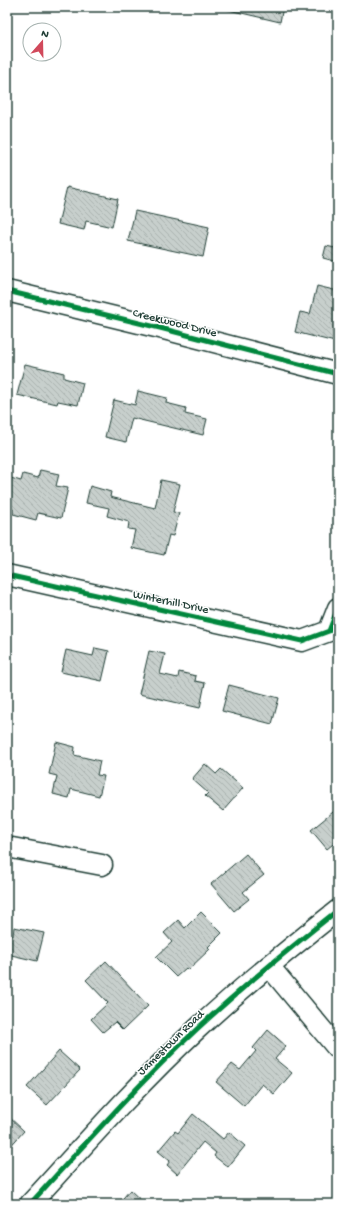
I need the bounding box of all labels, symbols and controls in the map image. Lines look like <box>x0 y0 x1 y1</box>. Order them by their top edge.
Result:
north arrow <box>22 22 62 62</box>
text: N <box>39 28 50 41</box>
street label: Creekwood Drive <box>131 307 219 341</box>
street label: Winterhill Drive <box>131 588 211 618</box>
street label: Jamestown Road <box>135 1007 208 1079</box>

